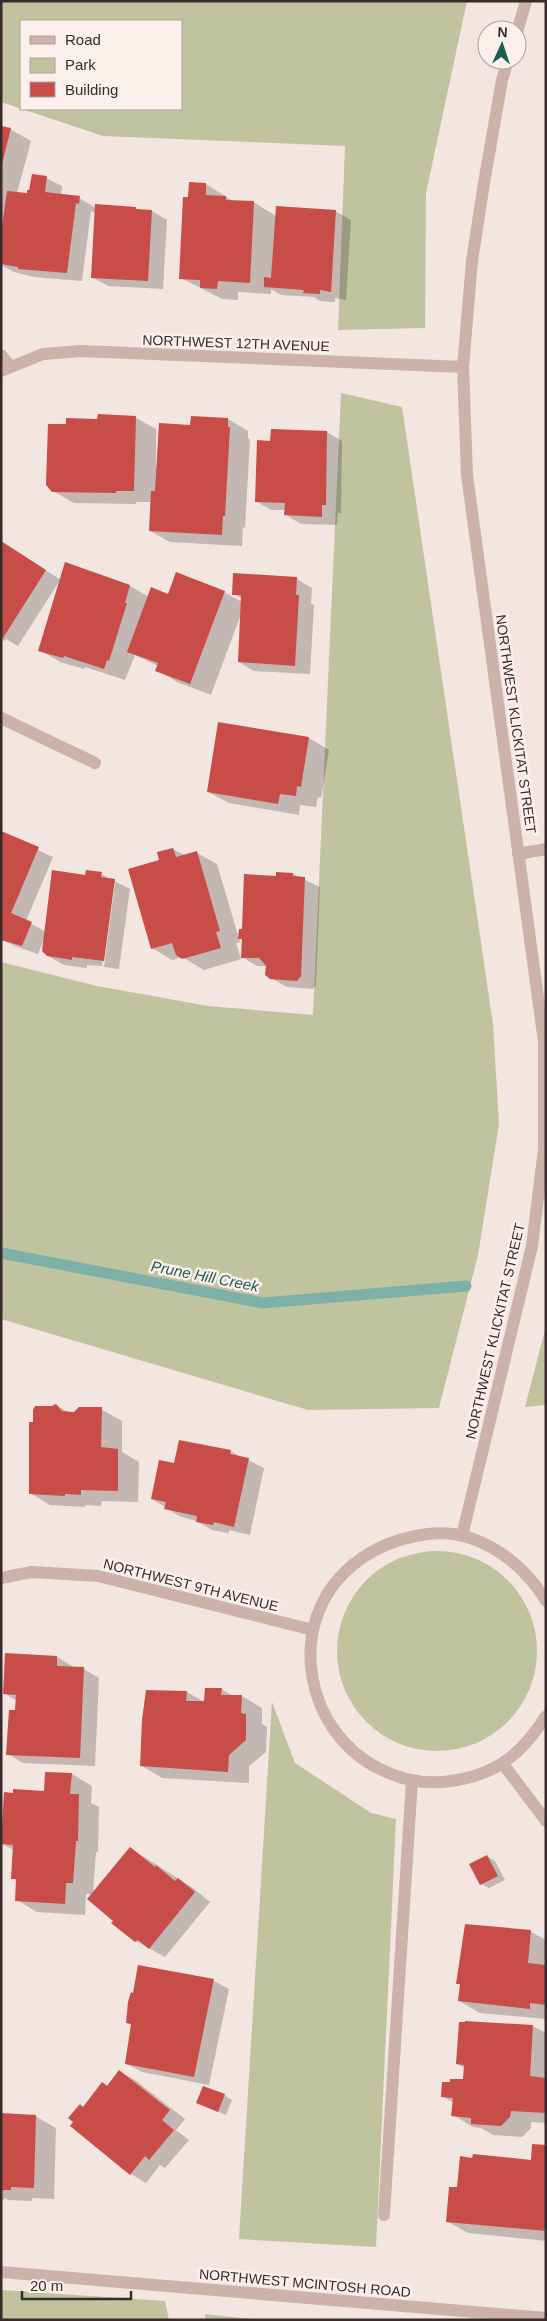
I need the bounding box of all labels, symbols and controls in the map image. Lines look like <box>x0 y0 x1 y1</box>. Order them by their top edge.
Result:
legend <box>20 20 182 110</box>
north arrow <box>477 20 527 70</box>
text: N <box>497 24 508 40</box>
text: Road <box>65 31 101 48</box>
text: Park <box>65 56 96 73</box>
text: Building <box>65 81 118 98</box>
street label: NORTHWEST 12TH AVENUE <box>142 332 330 354</box>
street label: NORTHWEST KLICKITAT STREET <box>493 613 539 835</box>
street label: NORTHWEST KLICKITAT STREET <box>462 1221 528 1441</box>
water label: Prune Hill Creek <box>150 1257 262 1295</box>
street label: NORTHWEST 9TH AVENUE <box>102 1556 280 1614</box>
street label: NORTHWEST MCINTOSH ROAD <box>199 2266 411 2300</box>
scale bar <box>22 2268 131 2300</box>
text: 20 m <box>30 2277 63 2294</box>

